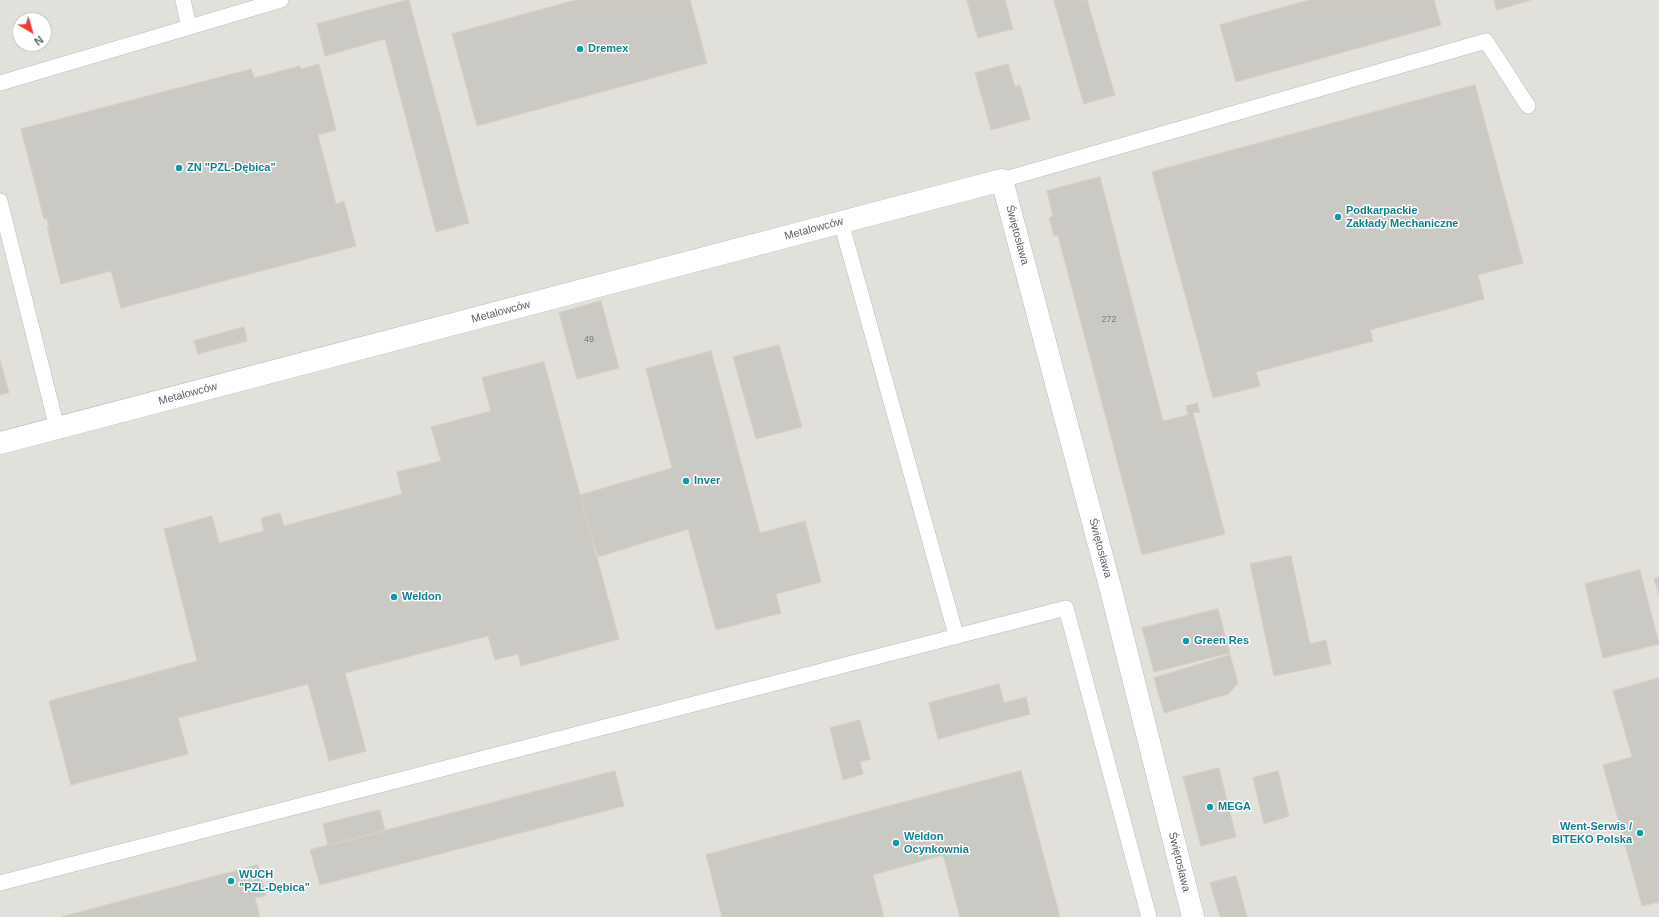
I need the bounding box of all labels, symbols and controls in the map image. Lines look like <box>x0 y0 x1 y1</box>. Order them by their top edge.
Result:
north arrow <box>12 12 52 52</box>
text: N <box>32 33 46 48</box>
place label: Dremex <box>588 42 628 56</box>
marker: Dremex <box>575 44 585 54</box>
place label: ZN "PZL-Dębica" <box>187 161 276 175</box>
marker: ZN "PZL-Dębica" <box>174 163 184 173</box>
street label: Świętosława <box>1003 204 1031 266</box>
place label: Podkarpackie Zakłady Mechaniczne <box>1346 204 1458 230</box>
marker: Podkarpackie Zakłady Mechaniczne <box>1333 212 1343 222</box>
street label: Metalowców <box>783 215 845 243</box>
street label: Metalowców <box>470 298 532 326</box>
house number: 272 <box>1101 315 1117 325</box>
house number: 49 <box>584 335 594 345</box>
street label: Metalowców <box>157 380 219 408</box>
place label: Inver <box>694 474 720 488</box>
marker: Inver <box>681 476 691 486</box>
street label: Świętosława <box>1086 517 1114 579</box>
place label: Weldon <box>402 590 442 604</box>
marker: Weldon <box>389 592 399 602</box>
place label: Green Res <box>1194 634 1249 648</box>
marker: Green Res <box>1181 636 1191 646</box>
place label: MEGA <box>1218 800 1251 814</box>
marker: MEGA <box>1205 802 1215 812</box>
place label: Went-Serwis / BITEKO Polska <box>1552 820 1632 846</box>
marker: Went-Serwis / BITEKO Polska <box>1635 828 1645 838</box>
place label: Weldon Ocynkownia <box>904 830 969 856</box>
street label: Świętosława <box>1165 831 1193 893</box>
marker: Weldon Ocynkownia <box>891 838 901 848</box>
place label: WUCH "PZL-Dębica" <box>239 868 310 894</box>
marker: WUCH "PZL-Dębica" <box>226 876 236 886</box>

